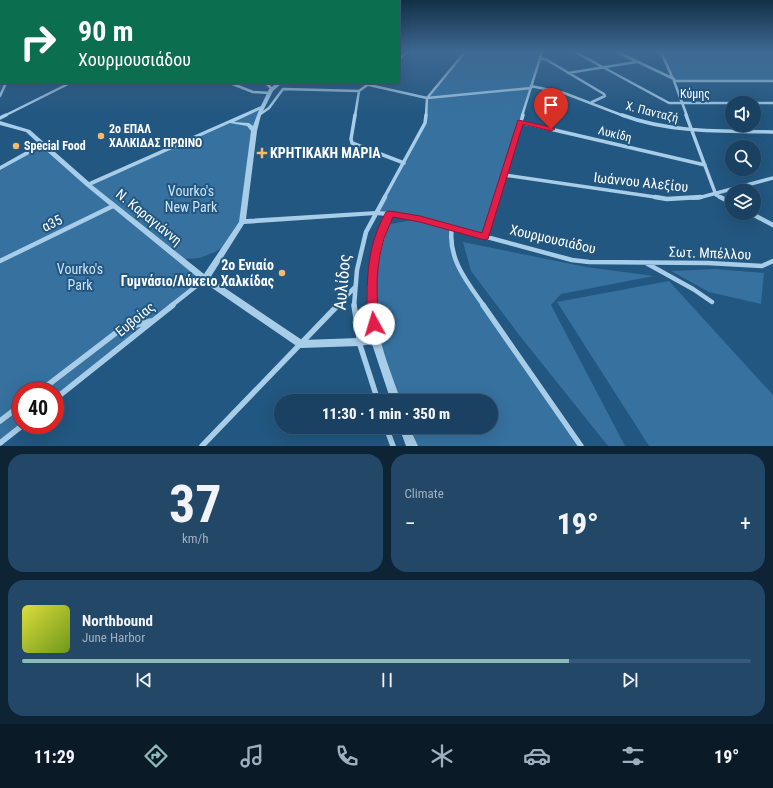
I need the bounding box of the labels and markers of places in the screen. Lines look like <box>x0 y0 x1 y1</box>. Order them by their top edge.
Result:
pin <box>534 88 568 129</box>
place label: 2ο ΕΠΑΛ ΧΑΛΚΙΔΑΣ ΠΡΩΙΝΟ <box>109 122 202 150</box>
marker: 2ο ΕΠΑΛ ΧΑΛΚΙΔΑΣ ΠΡΩΙΝΟ <box>96 131 106 141</box>
place label: Special Food <box>24 139 86 153</box>
marker: Special Food <box>11 141 21 151</box>
place label: ΚΡΗΤΙΚΑΚΗ ΜΑΡΙΑ <box>270 145 381 161</box>
marker: ΚΡΗΤΙΚΑΚΗ ΜΑΡΙΑ <box>257 148 267 158</box>
place label: 2ο Ενιαίο Γυμνάσιο/Λύκειο Χαλκίδας <box>121 257 274 289</box>
marker: 2ο Ενιαίο Γυμνάσιο/Λύκειο Χαλκίδας <box>277 268 287 278</box>

